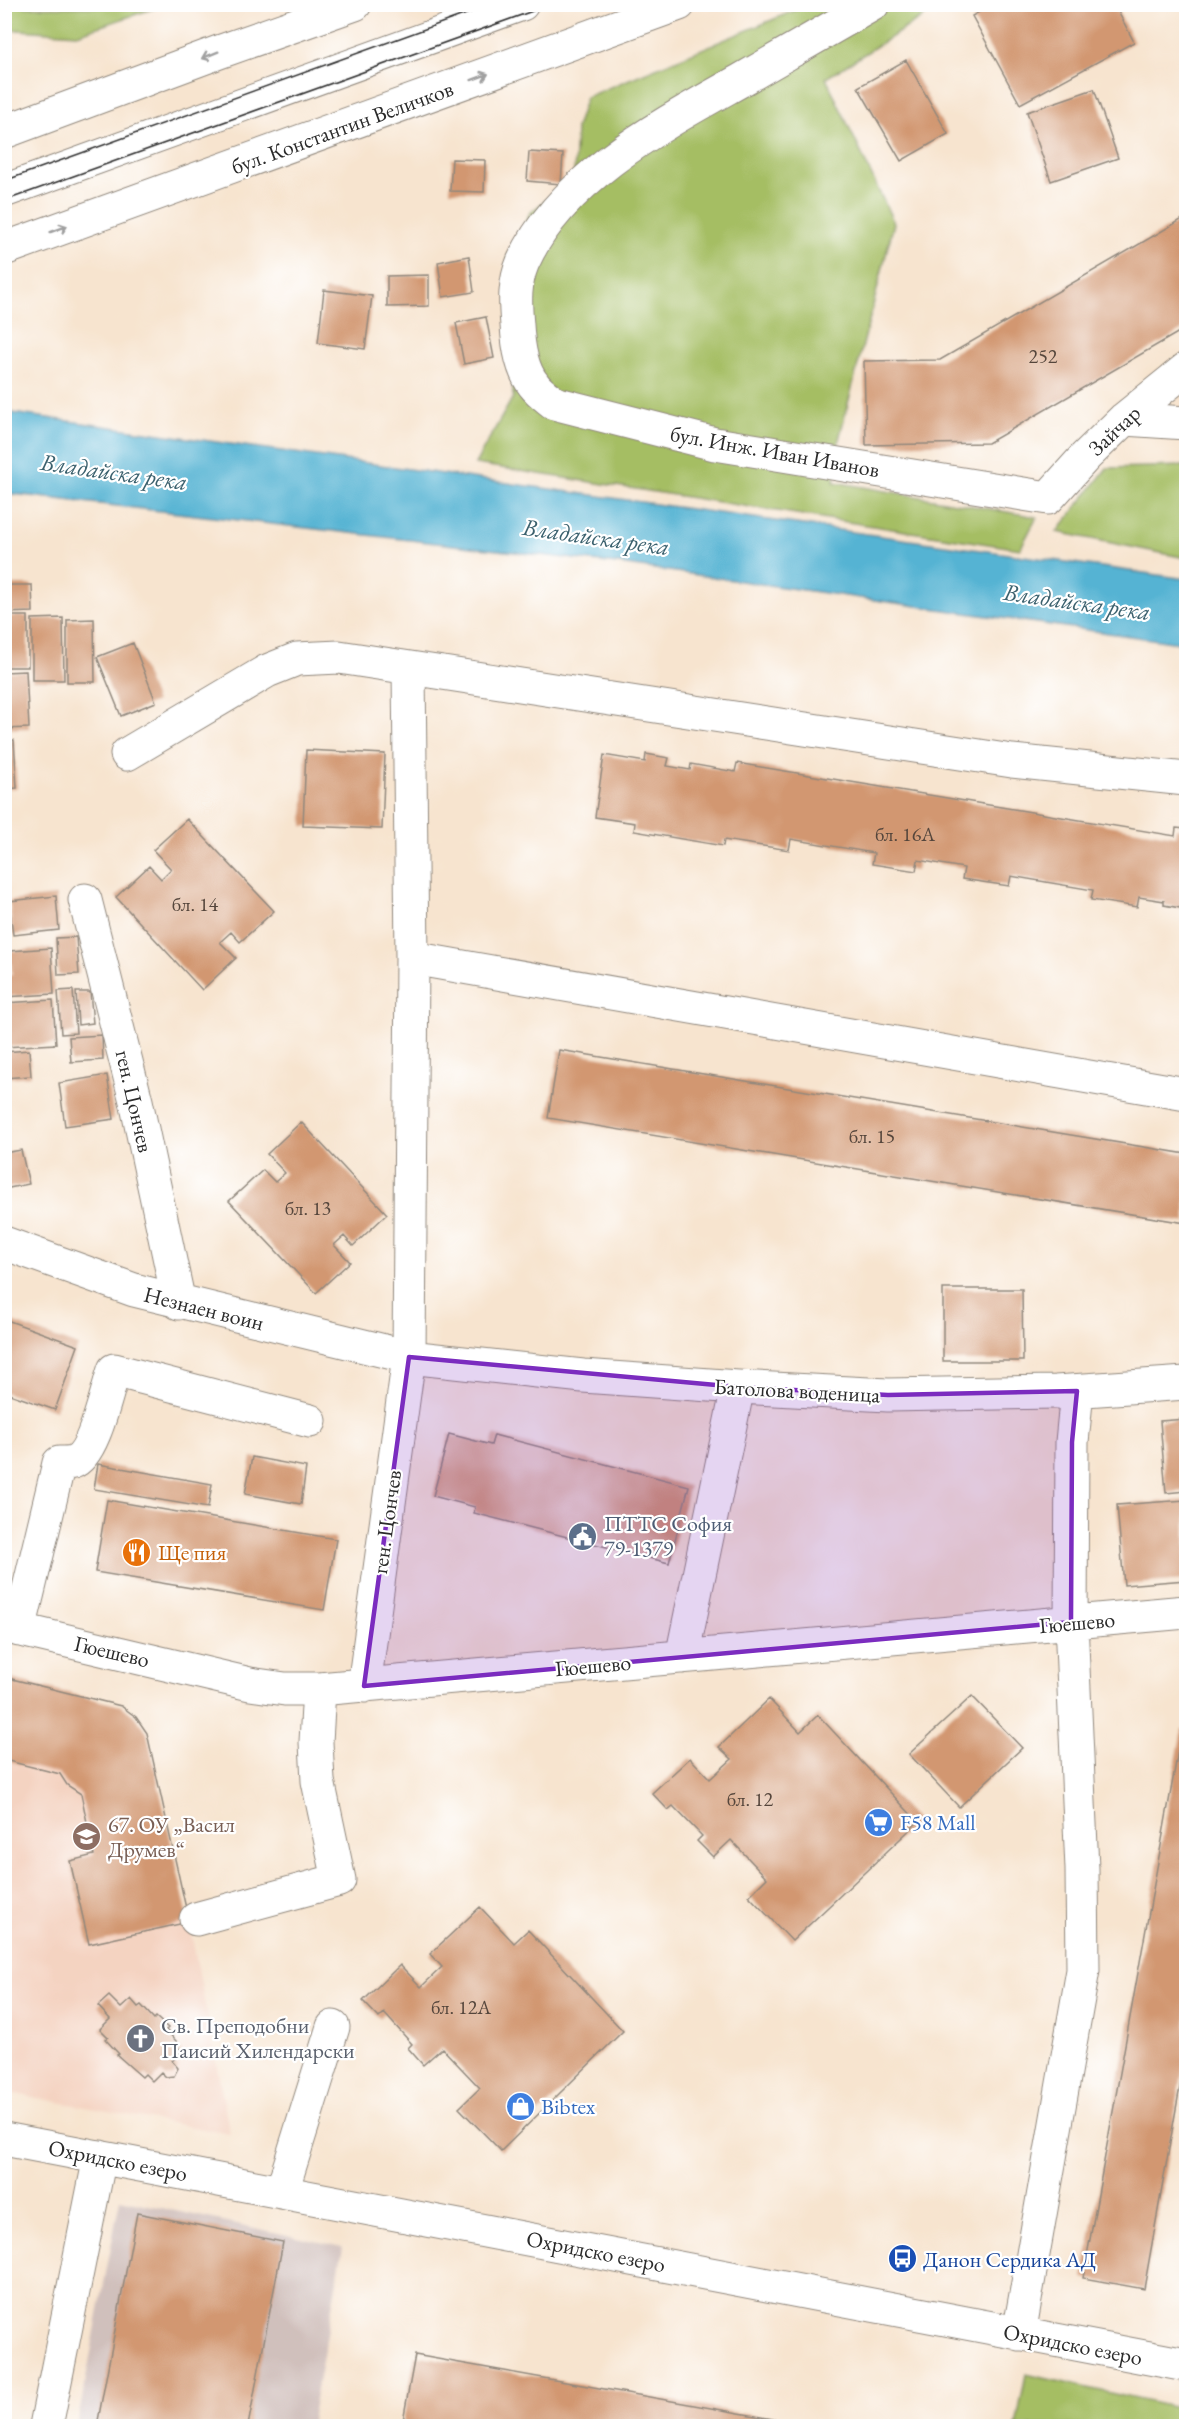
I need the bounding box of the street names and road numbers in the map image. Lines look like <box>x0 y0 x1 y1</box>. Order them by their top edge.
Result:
street label: бул. Константин Величков <box>227 74 457 181</box>
street label: Зайчар <box>1082 399 1147 462</box>
street label: бул. Инж. Иван Иванов <box>668 419 882 484</box>
street label: ген. Цончев <box>109 1047 160 1155</box>
street label: Незнаен воин <box>141 1280 267 1337</box>
street label: Батолова воденица <box>713 1372 881 1409</box>
street label: ген. Цончев <box>365 1468 408 1576</box>
street label: Гюешево <box>1038 1605 1116 1640</box>
street label: Гюешево <box>71 1629 152 1674</box>
street label: Гюешево <box>554 1648 632 1683</box>
street label: Охридско езеро <box>46 2133 190 2188</box>
street label: Охридско езеро <box>524 2224 668 2279</box>
street label: Охридско езеро <box>1001 2317 1145 2372</box>

